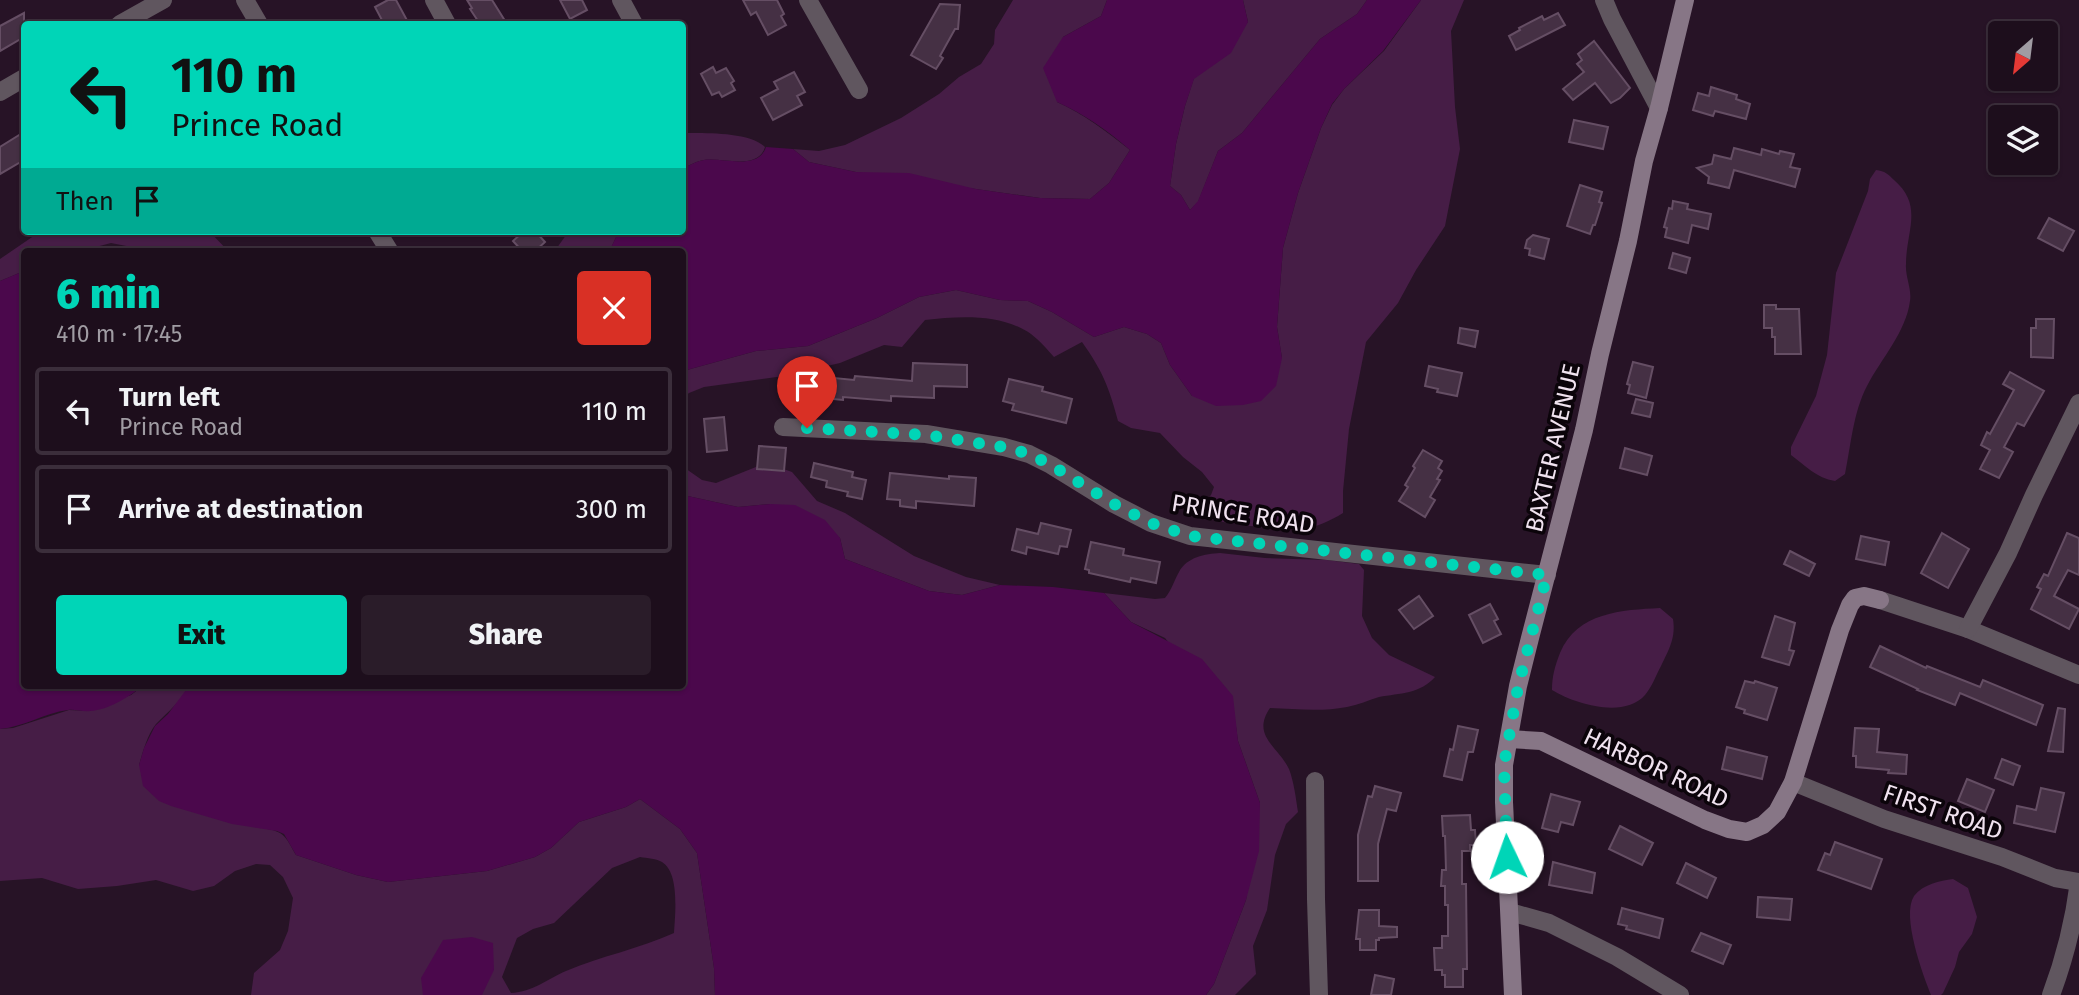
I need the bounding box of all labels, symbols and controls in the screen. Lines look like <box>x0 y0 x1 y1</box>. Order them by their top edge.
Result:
north arrow <box>1988 21 2058 91</box>
map controls <box>1988 21 2058 175</box>
text: 110 m <box>171 46 297 105</box>
icon: left <box>56 49 147 140</box>
button: layers <box>1988 105 2058 175</box>
text: Prince Road <box>171 106 343 144</box>
icon: arrive <box>128 182 166 220</box>
text: Then <box>56 186 114 217</box>
text: 6 min <box>56 269 161 319</box>
button: close <box>577 271 651 345</box>
text: 410 m · 17:45 <box>56 320 182 348</box>
pin <box>777 356 837 428</box>
street label: BAXTER AVENUE <box>1520 361 1586 535</box>
icon: arrive <box>788 367 826 405</box>
text: Turn left <box>119 382 220 413</box>
icon: left <box>60 392 98 430</box>
text: 110 m <box>581 396 647 427</box>
text: Prince Road <box>119 413 243 441</box>
street label: PRINCE ROAD <box>1169 489 1317 539</box>
icon: arrive <box>60 490 98 528</box>
text: Arrive at destination <box>119 494 363 525</box>
text: 300 m <box>576 494 647 525</box>
button: Exit <box>56 595 347 675</box>
button: Share <box>361 595 651 675</box>
street label: HARBOR ROAD <box>1579 722 1733 814</box>
street label: FIRST ROAD <box>1880 779 2006 845</box>
position arrow <box>1470 820 1544 894</box>

